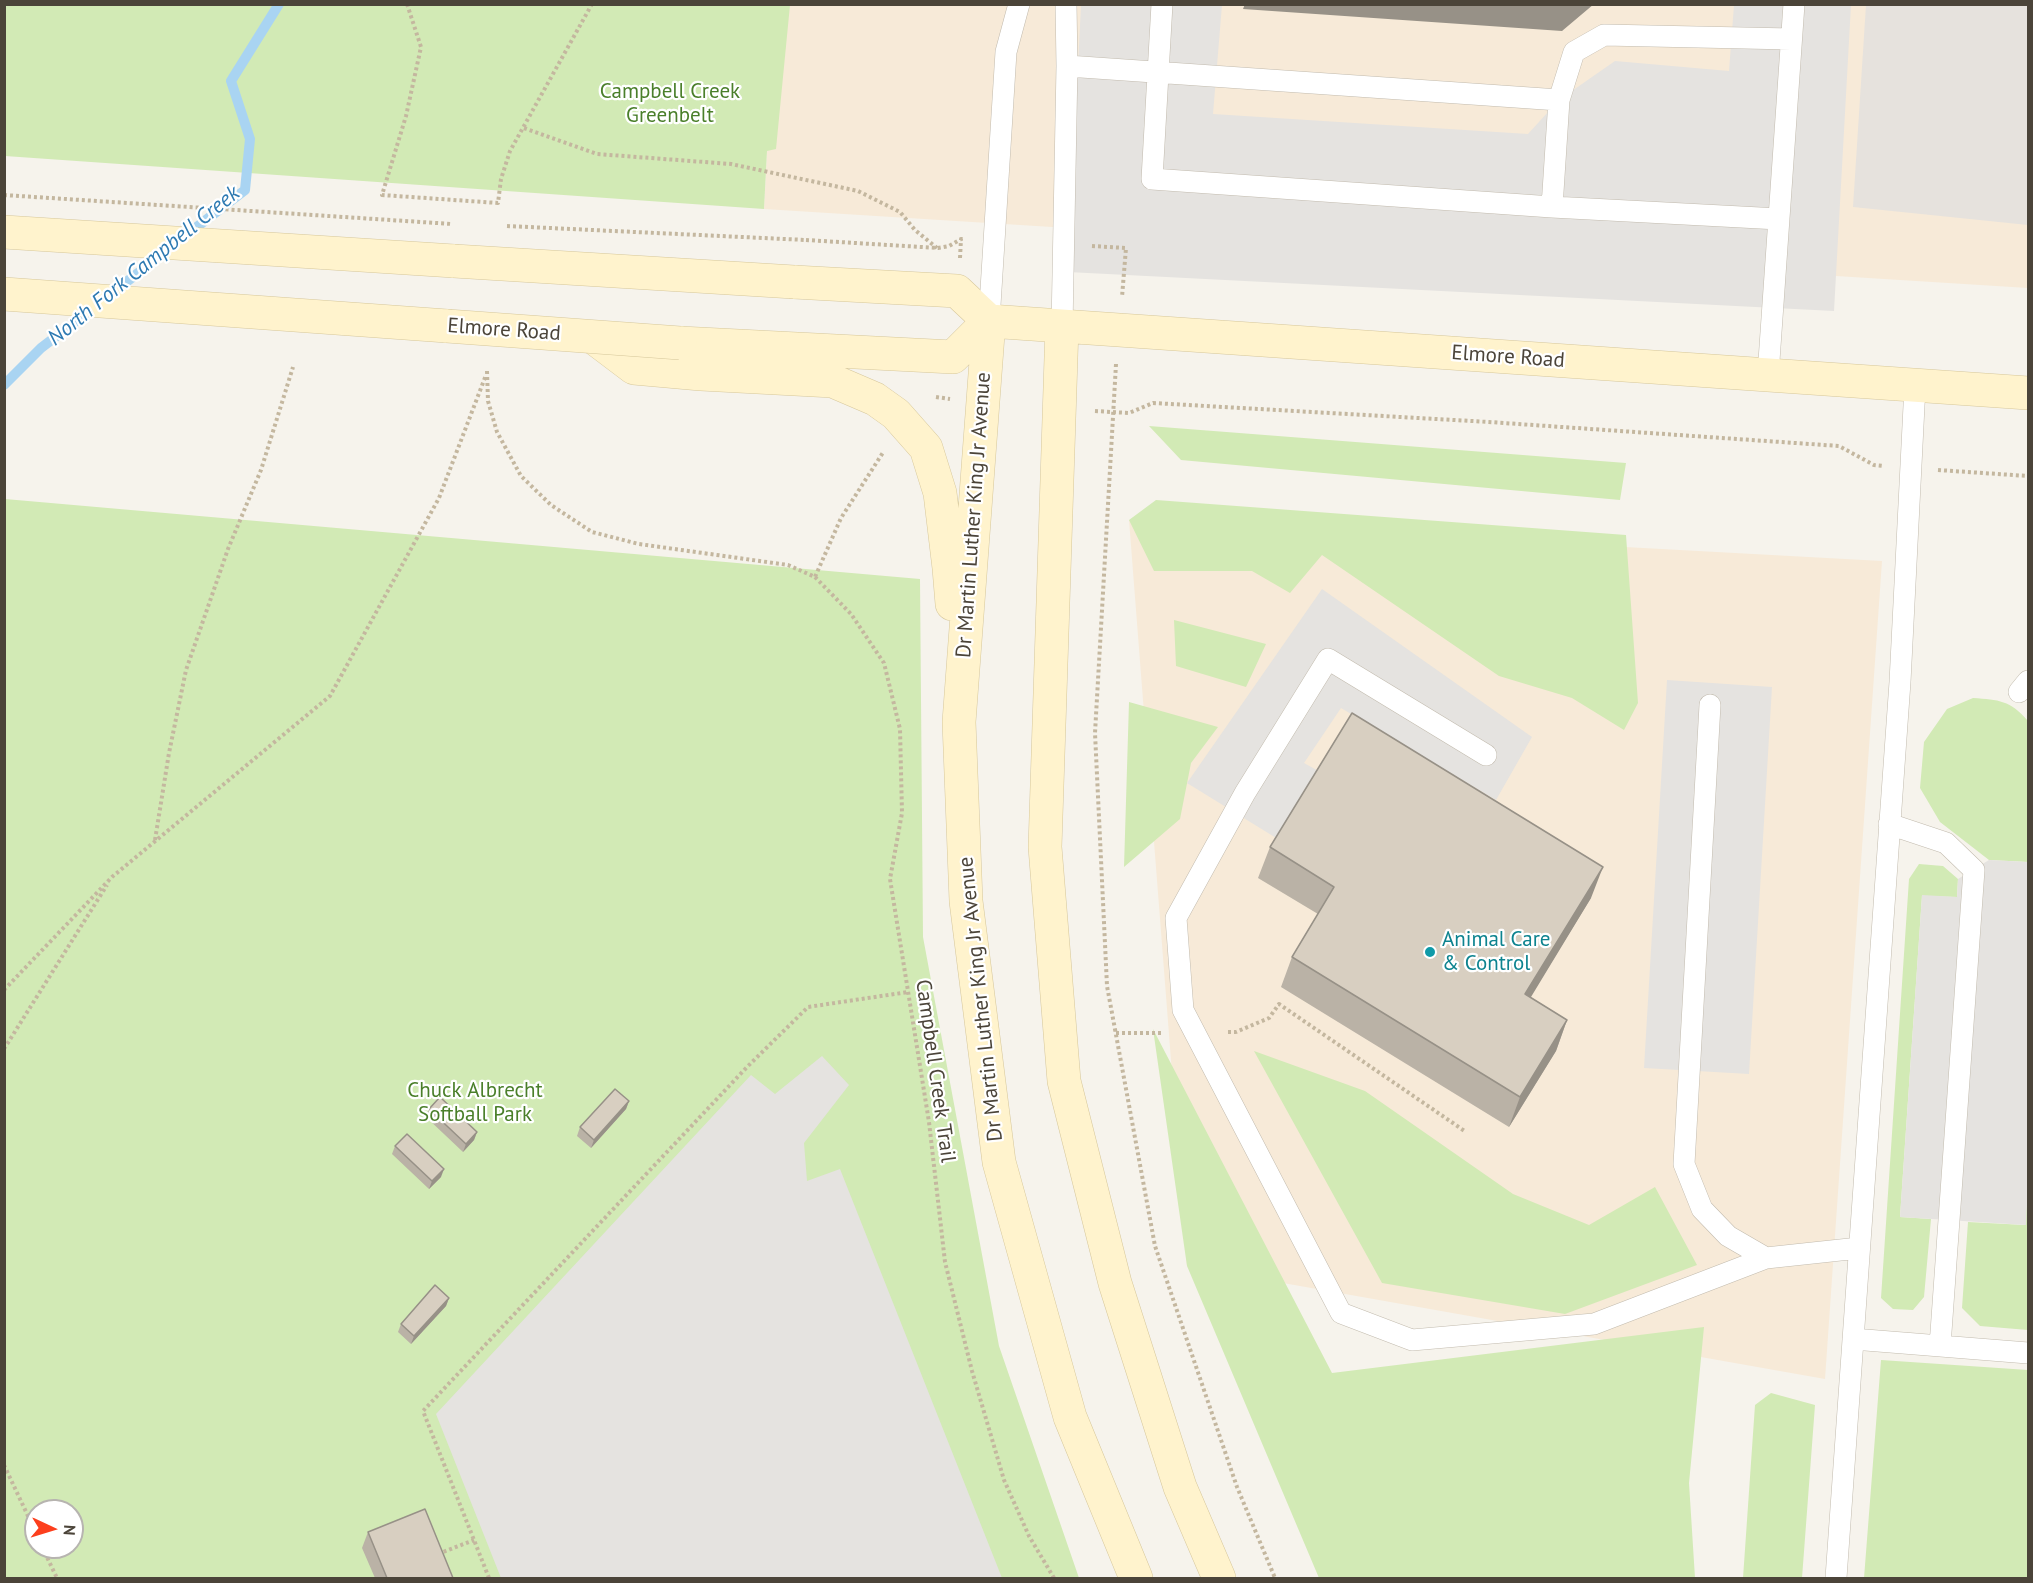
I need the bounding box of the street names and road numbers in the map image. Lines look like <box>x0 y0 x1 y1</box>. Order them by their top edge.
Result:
street label: Elmore Road <box>446 313 562 347</box>
street label: Elmore Road <box>1450 340 1566 374</box>
street label: Dr Martin Luther King Jr Avenue <box>951 371 997 659</box>
street label: Dr Martin Luther King Jr Avenue <box>954 855 1008 1143</box>
street label: Campbell Creek Trail <box>910 978 960 1164</box>

